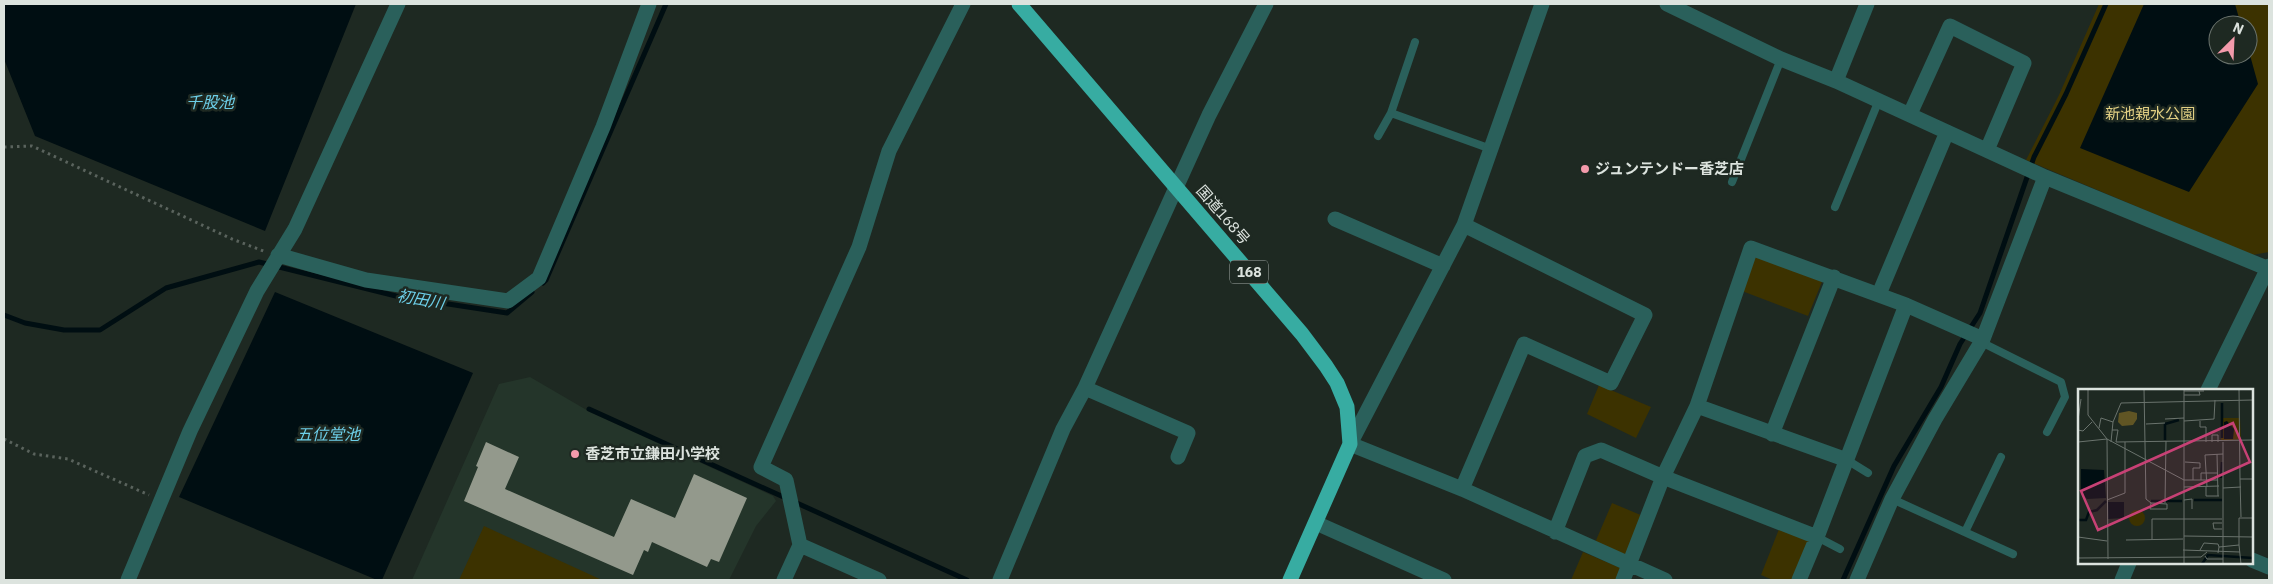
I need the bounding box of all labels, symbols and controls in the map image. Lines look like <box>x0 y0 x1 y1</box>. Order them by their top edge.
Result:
north arrow <box>2208 15 2258 65</box>
text: N <box>2230 18 2247 38</box>
water label: 千股池 <box>186 92 236 112</box>
park label: 新池親水公園 <box>2105 104 2195 123</box>
place label: ジュンテンドー香芝店 <box>1595 159 1744 178</box>
marker: ジュンテンドー香芝店 <box>1579 163 1591 175</box>
street label: 国道168号 <box>1193 181 1254 248</box>
road number: 168 <box>1230 260 1268 284</box>
water label: 初田川 <box>396 285 448 313</box>
inset map <box>2078 389 2253 564</box>
water label: 五位堂池 <box>296 424 362 444</box>
place label: 香芝市立鎌田小学校 <box>585 444 720 463</box>
marker: 香芝市立鎌田小学校 <box>569 448 581 460</box>

